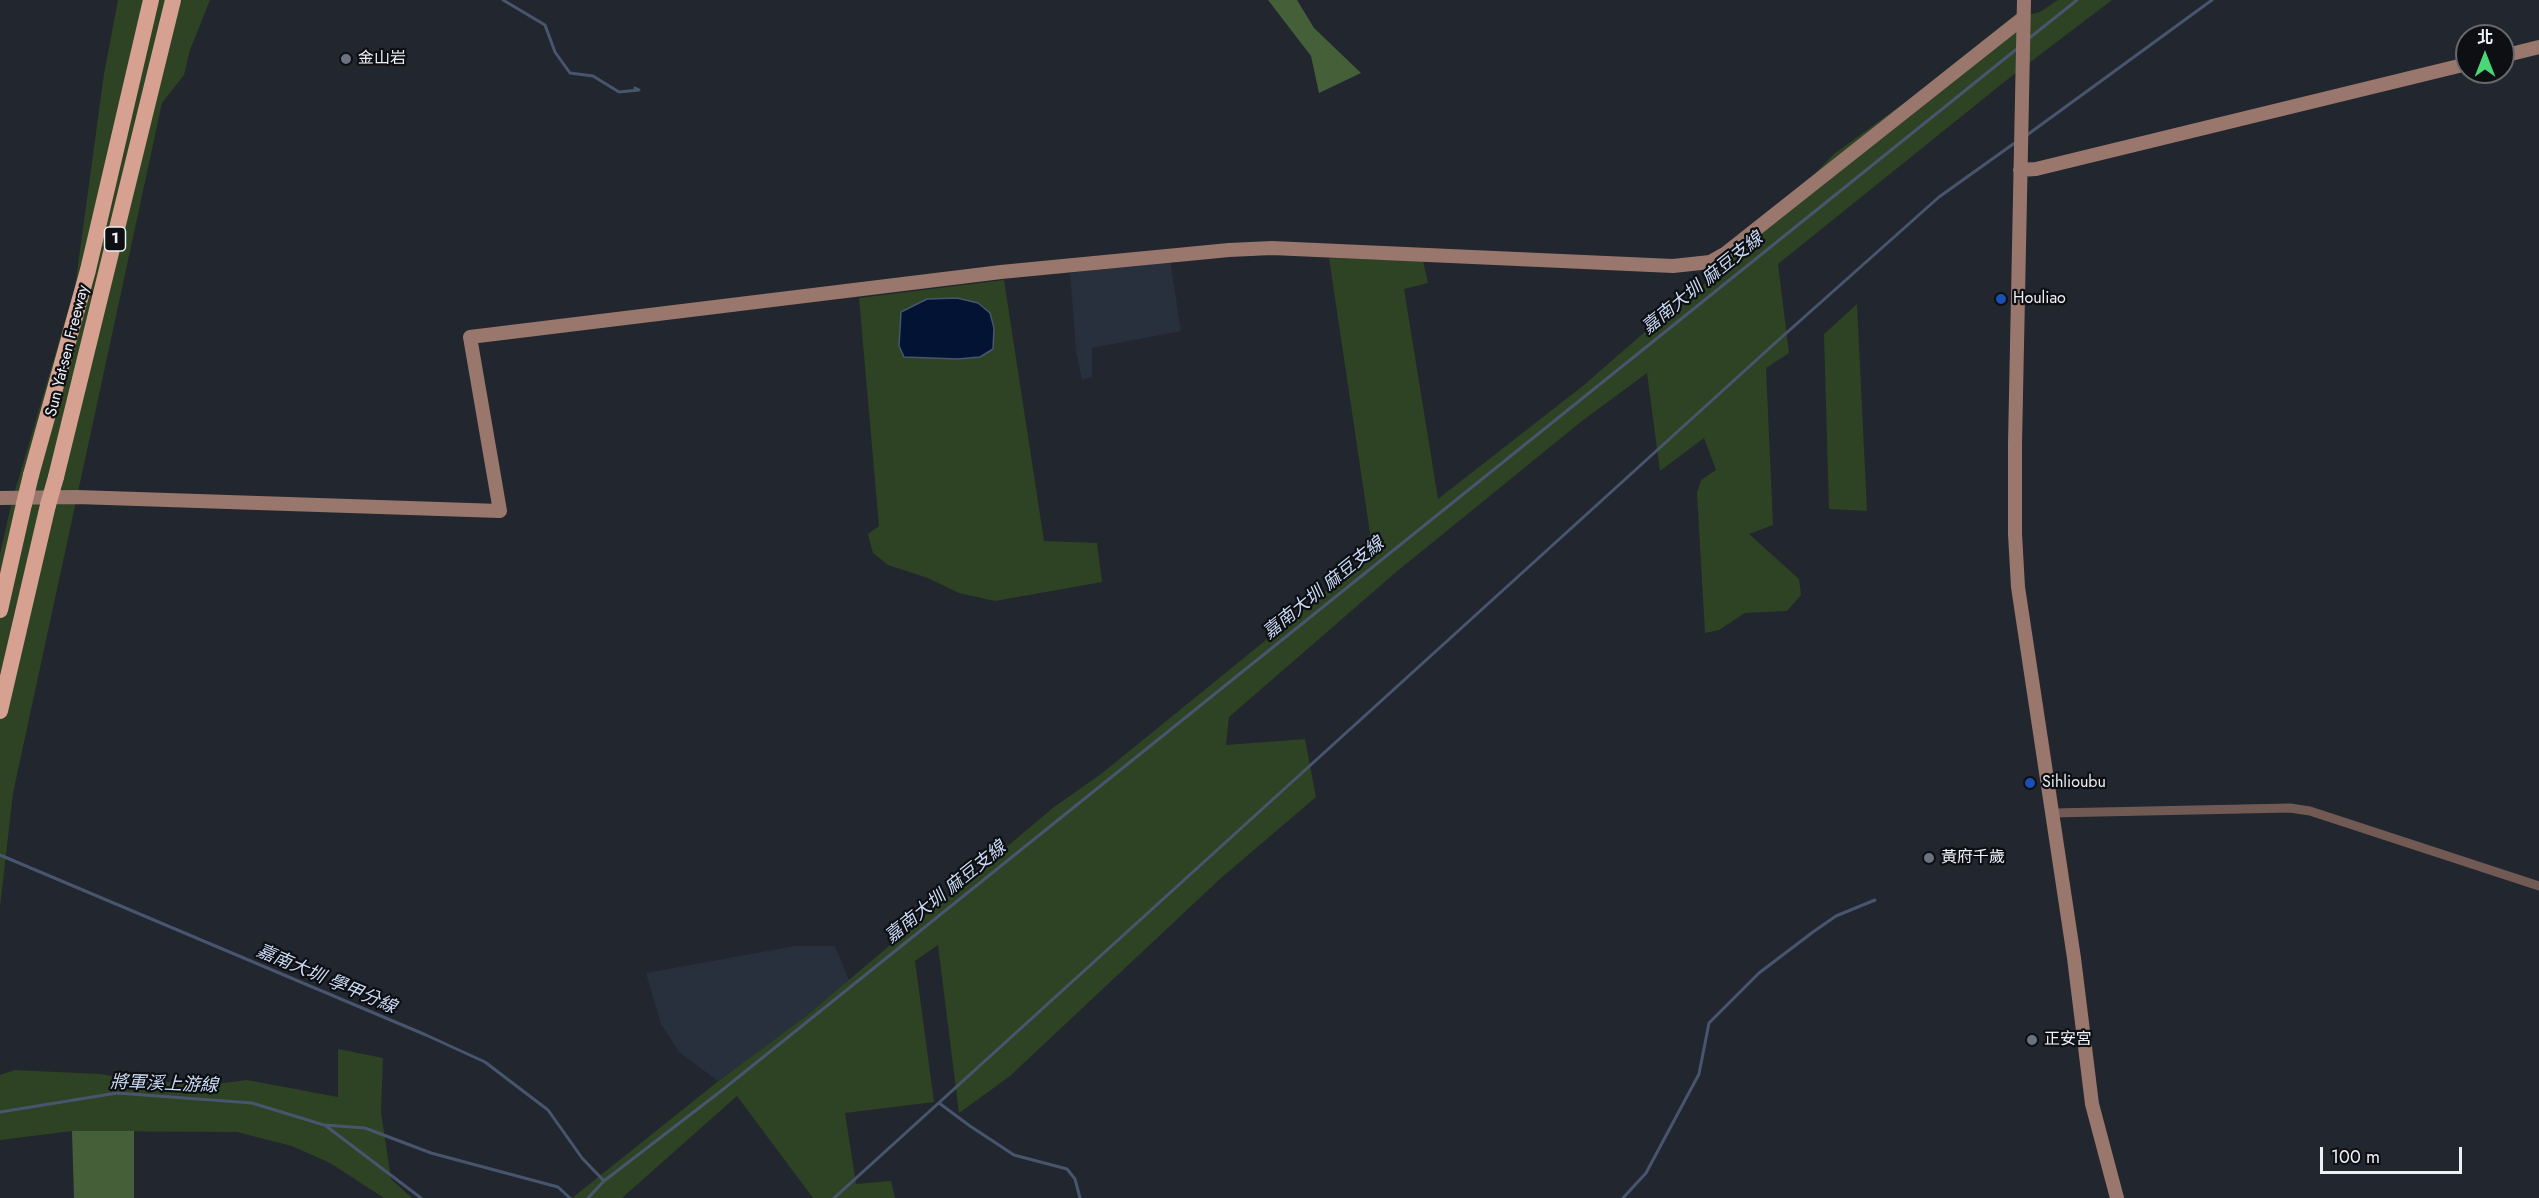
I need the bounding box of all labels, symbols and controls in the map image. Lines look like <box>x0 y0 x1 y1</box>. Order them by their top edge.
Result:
north arrow <box>2455 24 2515 84</box>
text: 北 <box>2477 26 2493 49</box>
place label: 金山岩 <box>358 49 406 69</box>
marker: 金山岩 <box>339 52 353 66</box>
road number: 1 <box>104 227 126 251</box>
water label: 嘉南大圳 麻豆支線 <box>1638 229 1768 339</box>
street label: Sun Yat-sen Freeway <box>42 283 94 419</box>
place label: Houliao <box>2013 289 2066 309</box>
marker: Houliao <box>1994 292 2008 306</box>
water label: 嘉南大圳 麻豆支線 <box>1259 534 1389 644</box>
place label: Sihlioubu <box>2042 773 2106 793</box>
marker: Sihlioubu <box>2023 776 2037 790</box>
water label: 嘉南大圳 麻豆支線 <box>881 838 1011 948</box>
place label: 黃府千歲 <box>1941 848 2005 868</box>
marker: 黃府千歲 <box>1922 851 1936 865</box>
water label: 嘉南大圳 學甲分線 <box>253 941 399 1019</box>
place label: 正安宮 <box>2044 1030 2092 1050</box>
marker: 正安宮 <box>2025 1033 2039 1047</box>
water label: 將軍溪上游線 <box>110 1072 218 1098</box>
scale bar <box>2323 1135 2466 1173</box>
text: 100 m <box>2331 1144 2380 1170</box>

